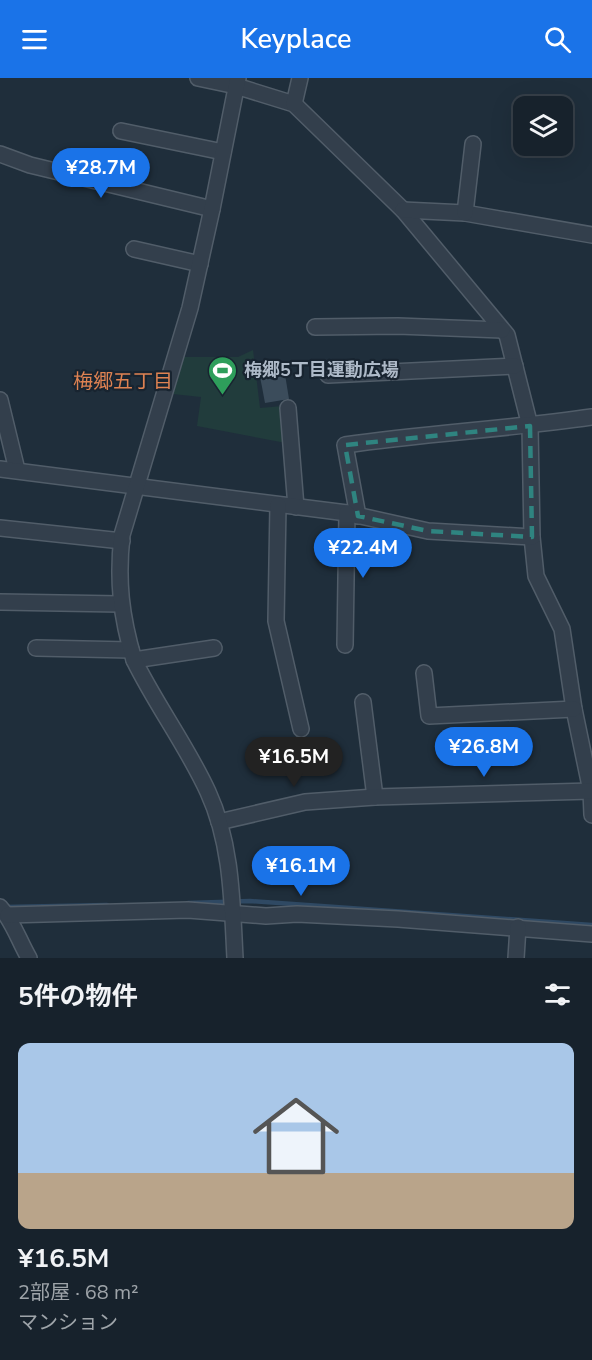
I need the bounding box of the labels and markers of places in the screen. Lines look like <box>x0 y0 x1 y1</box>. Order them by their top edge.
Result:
pin: ¥28.7M <box>52 148 150 199</box>
sports icon: 梅郷5丁目運動広場 <box>207 354 239 396</box>
place label: 梅郷5丁目運動広場 <box>244 358 399 382</box>
pin: ¥22.4M <box>314 528 412 579</box>
pin: ¥26.8M <box>435 727 533 778</box>
pin: ¥16.5M <box>245 737 343 788</box>
pin: ¥16.1M <box>252 846 350 897</box>

